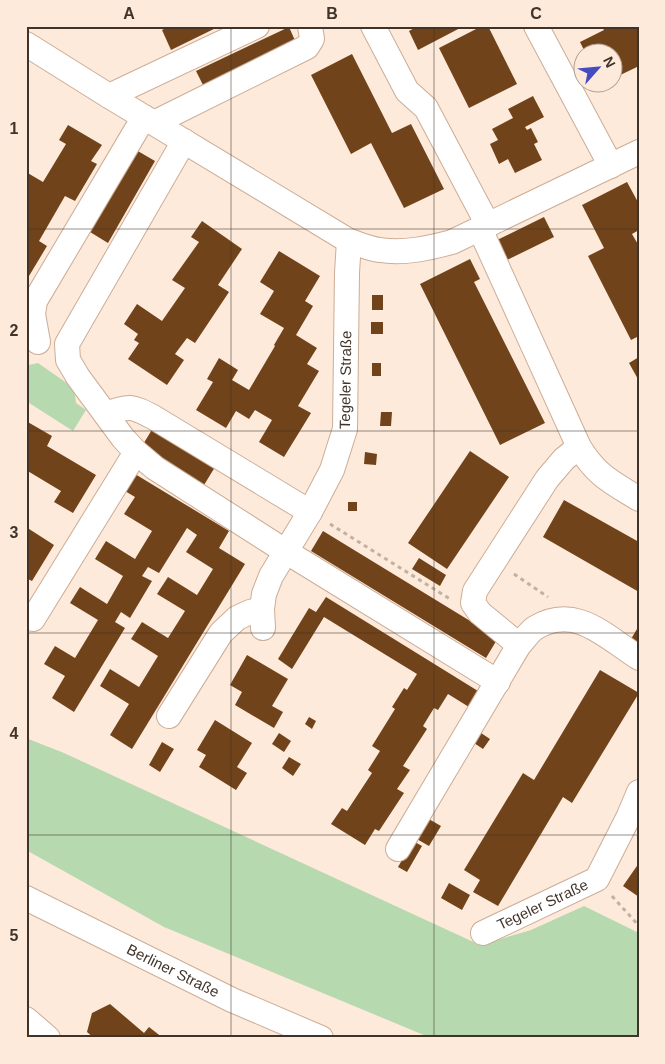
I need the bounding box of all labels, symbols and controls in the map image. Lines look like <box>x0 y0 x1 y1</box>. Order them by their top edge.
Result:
text: A <box>123 5 135 22</box>
text: B <box>326 5 338 22</box>
text: C <box>530 5 542 22</box>
north arrow <box>572 42 622 92</box>
text: N <box>600 54 619 70</box>
text: 1 <box>10 120 19 137</box>
text: 2 <box>10 322 19 339</box>
street label: Tegeler Straße <box>336 331 354 429</box>
text: 3 <box>10 524 19 541</box>
text: 4 <box>10 725 19 742</box>
street label: Tegeler Straße <box>494 876 591 933</box>
text: 5 <box>10 927 19 944</box>
street label: Berliner Straße <box>124 940 222 1000</box>

